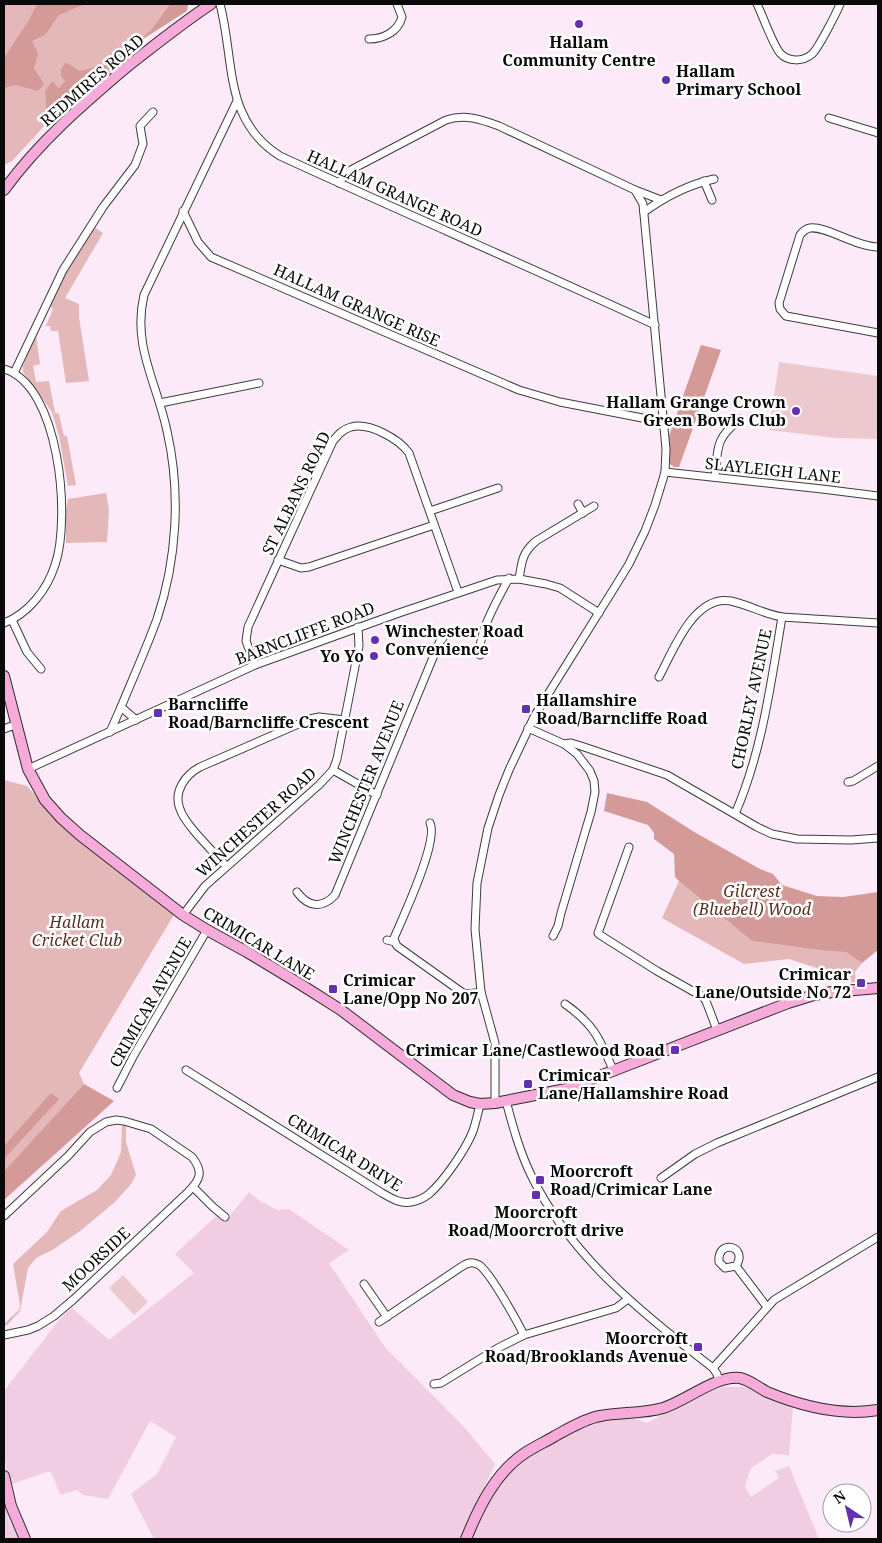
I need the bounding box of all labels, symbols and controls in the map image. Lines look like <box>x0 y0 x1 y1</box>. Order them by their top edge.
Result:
marker: Hallam Community Centre <box>573 18 585 30</box>
street label: REDMIRES ROAD <box>35 29 149 131</box>
place label: Hallam Community Centre <box>502 31 656 71</box>
place label: Hallam Primary School <box>676 60 801 100</box>
marker: Hallam Primary School <box>660 74 672 86</box>
street label: HALLAM GRANGE ROAD <box>304 144 486 242</box>
street label: HALLAM GRANGE RISE <box>270 258 444 352</box>
place label: Hallam Grange Crown Green Bowls Club <box>606 391 786 431</box>
marker: Hallam Grange Crown Green Bowls Club <box>790 405 802 417</box>
street label: ST ALBANS ROAD <box>257 428 335 558</box>
street label: SLAYLEIGH LANE <box>704 452 842 488</box>
street label: BARNCLIFFE ROAD <box>232 596 378 670</box>
place label: Winchester Road Convenience <box>385 620 524 660</box>
street label: CHORLEY AVENUE <box>725 627 777 771</box>
marker: Winchester Road Convenience <box>369 634 381 646</box>
place label: Yo Yo <box>320 645 364 667</box>
marker: Yo Yo <box>368 650 380 662</box>
place label: Hallamshire Road/Barncliffe Road <box>536 689 708 729</box>
place label: Barncliffe Road/Barncliffe Crescent <box>168 693 370 733</box>
street label: WINCHESTER AVENUE <box>323 697 409 867</box>
marker: Hallamshire Road/Barncliffe Road <box>520 703 532 715</box>
marker: Barncliffe Road/Barncliffe Crescent <box>152 707 164 719</box>
street label: WINCHESTER ROAD <box>191 762 321 882</box>
park label: Gilcrest (Bluebell) Wood <box>693 880 812 920</box>
street label: CRIMICAR LANE <box>199 901 319 985</box>
park label: Hallam Cricket Club <box>32 911 122 951</box>
street label: CRIMICAR AVENUE <box>104 933 196 1071</box>
place label: Crimicar Lane/Outside No 72 <box>695 963 852 1003</box>
place label: Crimicar Lane/Opp No 207 <box>343 969 479 1009</box>
marker: Crimicar Lane/Outside No 72 <box>855 977 867 989</box>
marker: Crimicar Lane/Opp No 207 <box>327 983 339 995</box>
place label: Crimicar Lane/Castlewood Road <box>405 1039 666 1061</box>
marker: Crimicar Lane/Castlewood Road <box>669 1044 681 1056</box>
place label: Crimicar Lane/Hallamshire Road <box>538 1064 729 1104</box>
marker: Crimicar Lane/Hallamshire Road <box>522 1078 534 1090</box>
street label: CRIMICAR DRIVE <box>283 1108 407 1196</box>
place label: Moorcroft Road/Crimicar Lane <box>550 1160 712 1200</box>
marker: Moorcroft Road/Crimicar Lane <box>534 1174 546 1186</box>
marker: Moorcroft Road/Moorcroft drive <box>530 1189 542 1201</box>
place label: Moorcroft Road/Moorcroft drive <box>448 1201 624 1241</box>
street label: MOORSIDE <box>57 1222 135 1296</box>
place label: Moorcroft Road/Brooklands Avenue <box>485 1327 689 1367</box>
marker: Moorcroft Road/Brooklands Avenue <box>692 1341 704 1353</box>
north arrow <box>822 1483 872 1533</box>
text: N <box>829 1486 849 1508</box>

